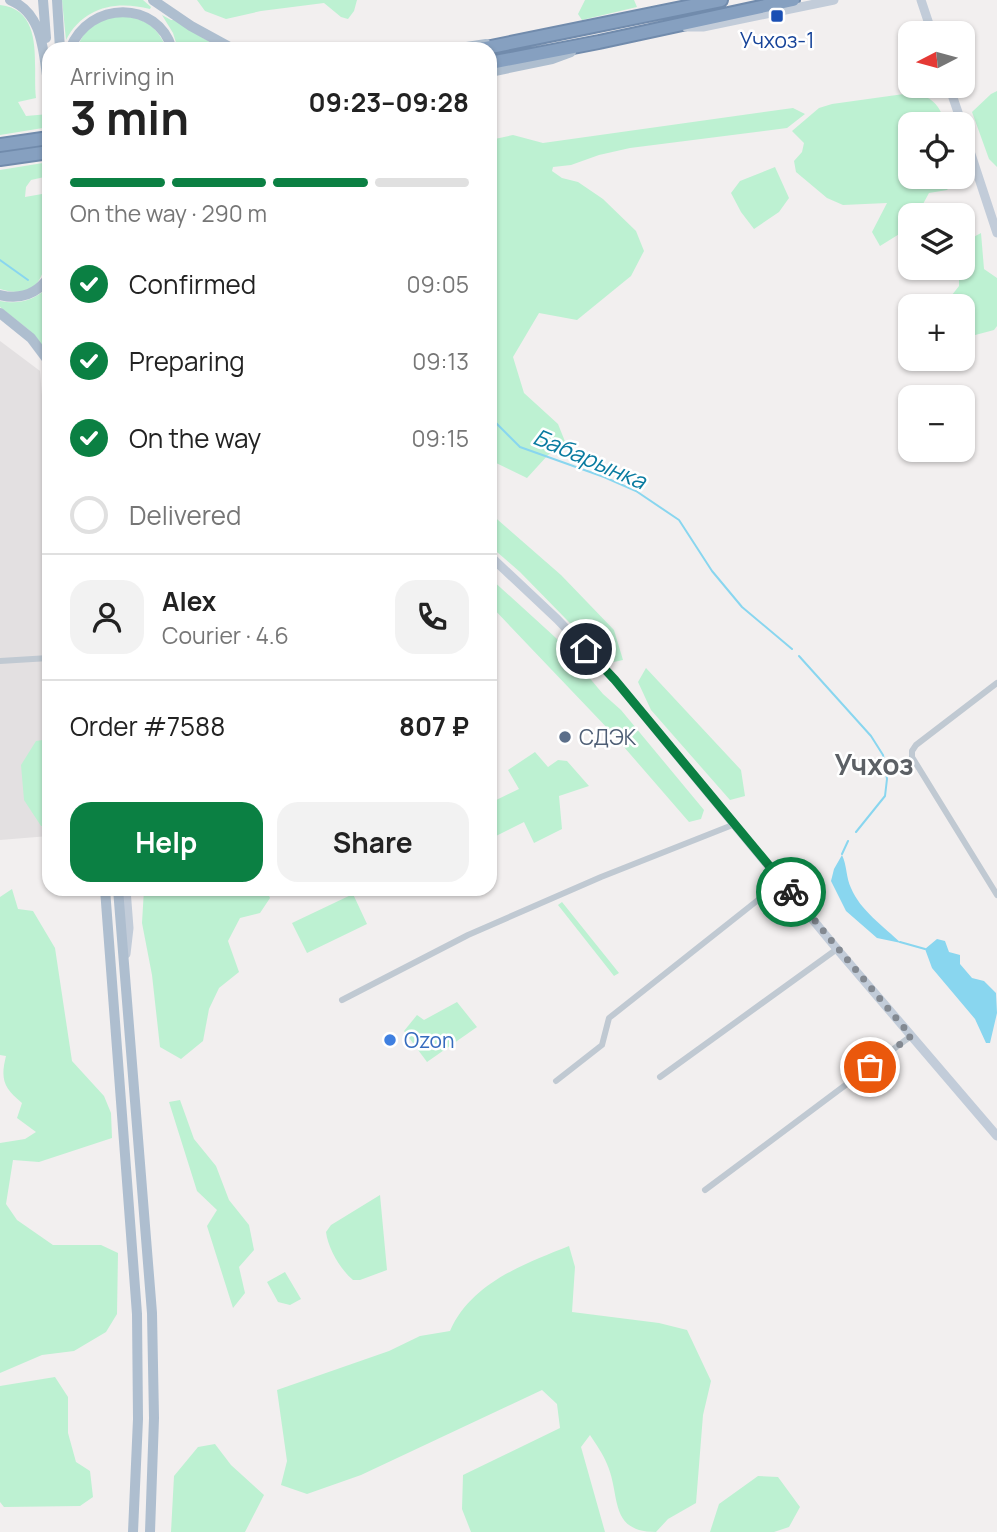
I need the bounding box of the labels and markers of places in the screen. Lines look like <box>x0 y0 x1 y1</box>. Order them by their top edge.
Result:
marker: Учхоз-1 <box>769 8 785 24</box>
place label: Учхоз-1 <box>740 26 814 54</box>
pin <box>556 619 616 679</box>
place label: СДЭК <box>579 723 637 751</box>
marker: СДЭК <box>557 729 573 745</box>
place label: Ozon <box>404 1026 454 1054</box>
marker: Ozon <box>382 1032 398 1048</box>
pin <box>840 1037 900 1097</box>

